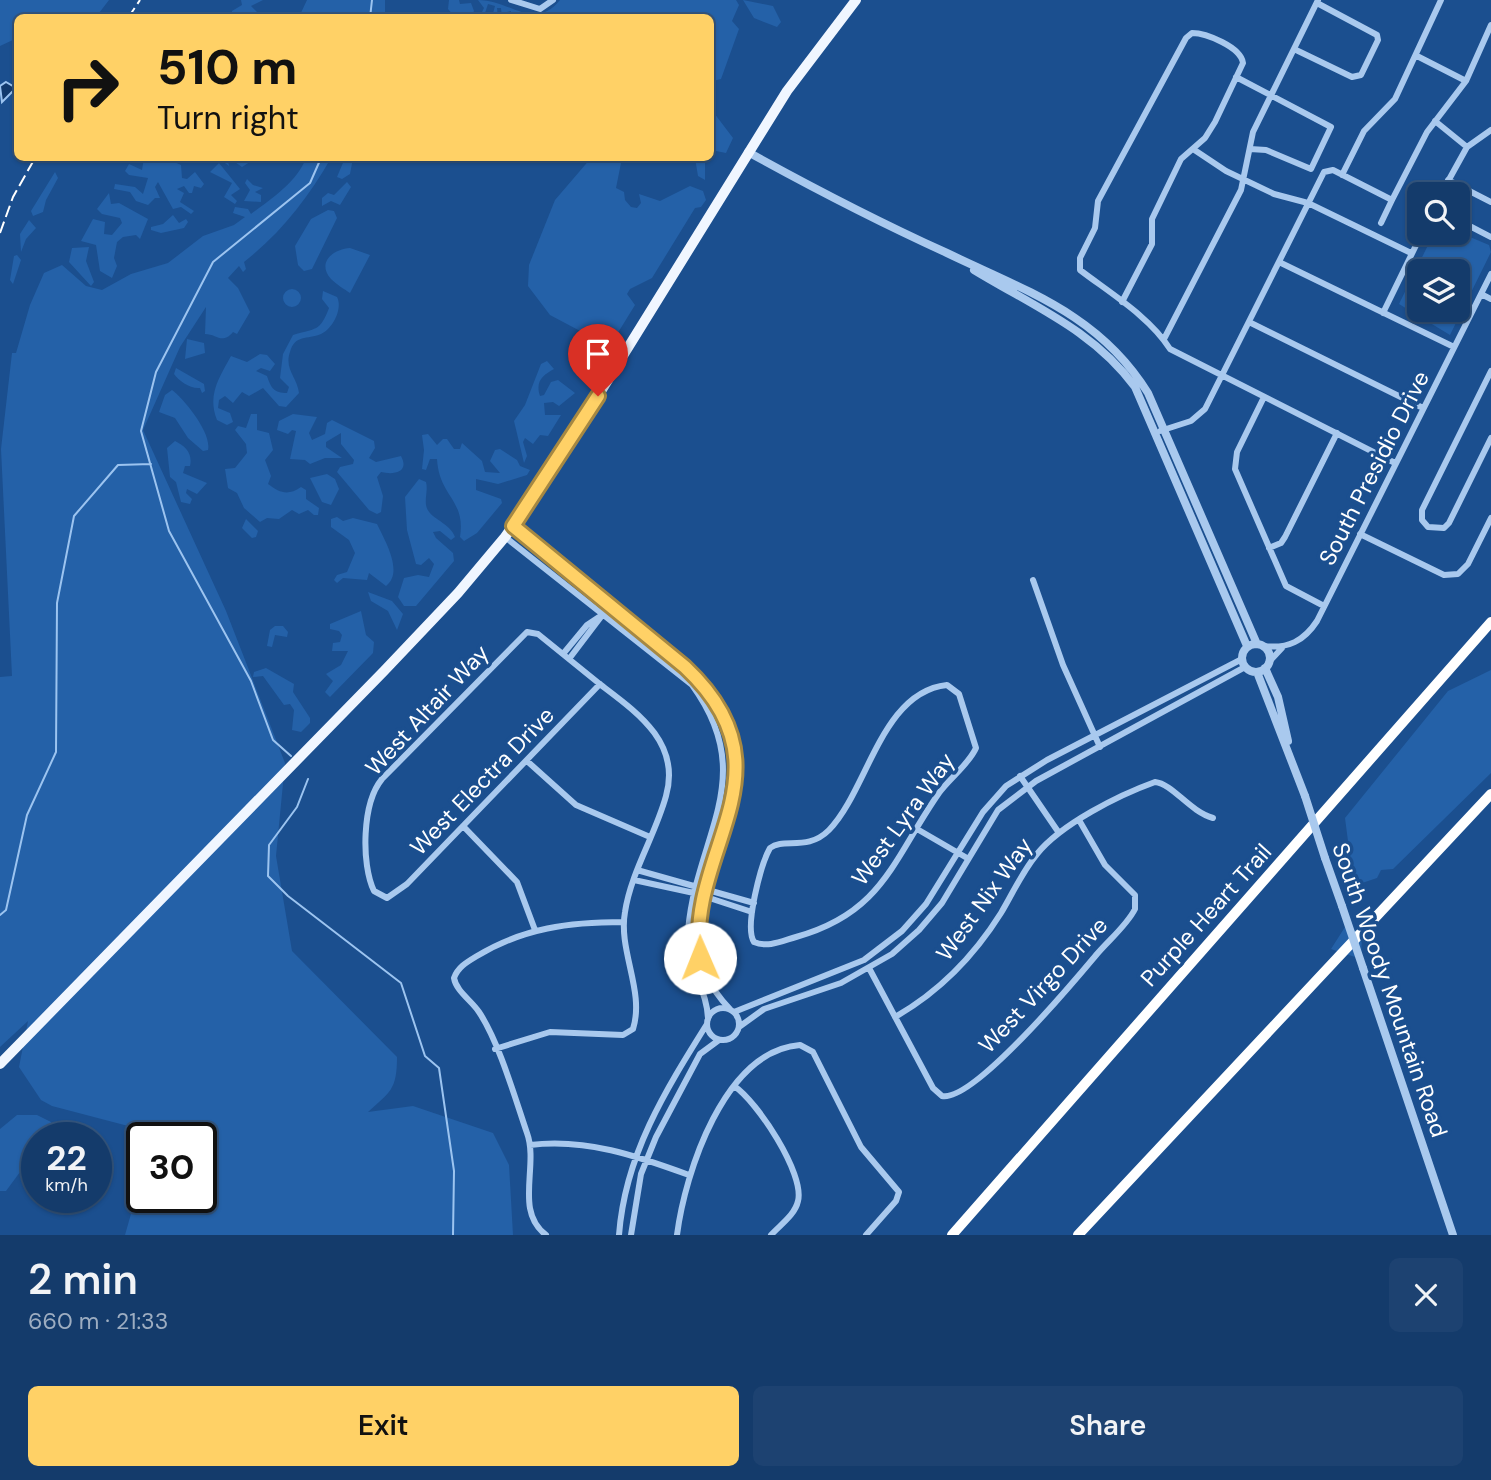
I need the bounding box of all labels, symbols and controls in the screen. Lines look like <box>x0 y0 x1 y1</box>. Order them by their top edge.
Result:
text: 510 m <box>157 35 297 99</box>
icon: right <box>42 42 133 133</box>
text: Turn right <box>157 97 299 139</box>
map controls <box>1407 182 1470 322</box>
button: search <box>1407 182 1470 245</box>
button: layers <box>1407 259 1470 322</box>
pin <box>568 324 628 396</box>
icon: arrive <box>579 335 617 373</box>
street label: South Presidio Drive <box>1312 366 1436 570</box>
street label: West Altair Way <box>359 638 496 782</box>
street label: West Electra Drive <box>403 700 561 862</box>
street label: West Lyra Way <box>845 746 961 891</box>
street label: West Nix Way <box>929 831 1039 967</box>
street label: Purple Heart Trail <box>1134 837 1278 993</box>
street label: South Woody Mountain Road <box>1325 839 1455 1141</box>
street label: West Virgo Drive <box>972 910 1114 1060</box>
position arrow <box>663 921 737 995</box>
speed limit sign: 30 <box>126 1122 217 1213</box>
text: 22 <box>46 1135 87 1181</box>
text: km/h <box>45 1173 88 1197</box>
text: 2 min <box>28 1252 138 1307</box>
button: close <box>1389 1258 1463 1332</box>
text: 660 m · 21:33 <box>28 1306 168 1336</box>
button: Exit <box>28 1386 739 1466</box>
button: Share <box>753 1386 1463 1466</box>

